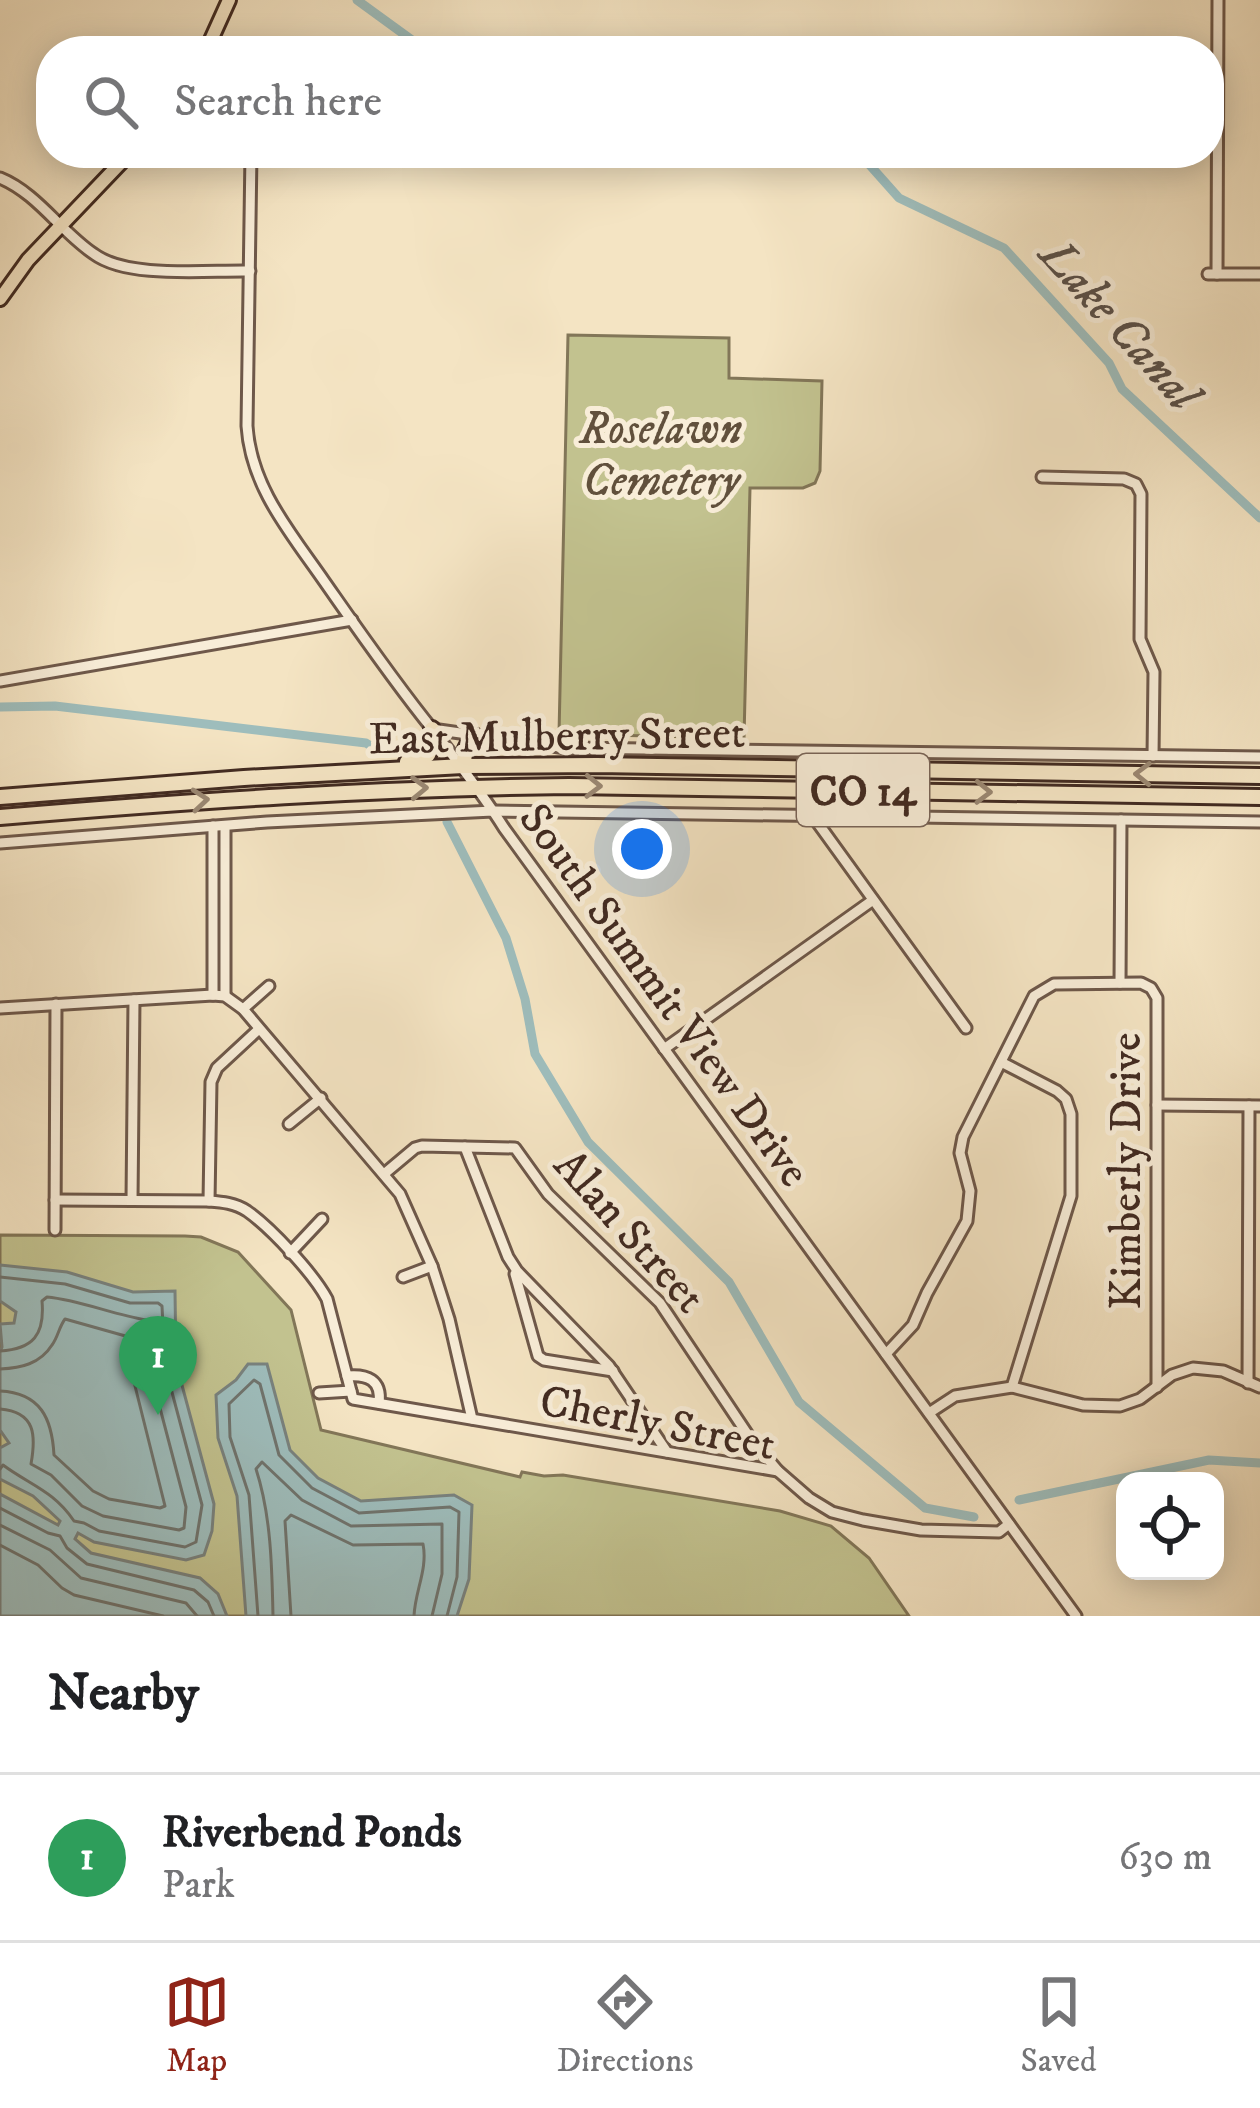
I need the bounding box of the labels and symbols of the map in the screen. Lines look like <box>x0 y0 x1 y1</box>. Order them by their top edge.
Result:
water label: Lake Canal <box>1024 224 1215 427</box>
park label: Roselawn Cemetery <box>579 402 743 510</box>
street label: East Mulberry Street <box>368 706 746 768</box>
road number: CO 14 <box>797 754 929 826</box>
one-way arrow <box>1133 761 1152 787</box>
one-way arrow <box>585 773 603 799</box>
one-way arrow <box>410 776 429 802</box>
one-way arrow <box>974 779 993 805</box>
one-way arrow <box>191 788 210 814</box>
street label: South Summit View Drive <box>506 793 821 1198</box>
your location <box>612 819 672 879</box>
street label: Kimberly Drive <box>1099 1032 1155 1310</box>
street label: Alan Street <box>541 1139 717 1325</box>
pin: 1 <box>119 1316 197 1415</box>
street label: Cherly Street <box>535 1374 780 1474</box>

